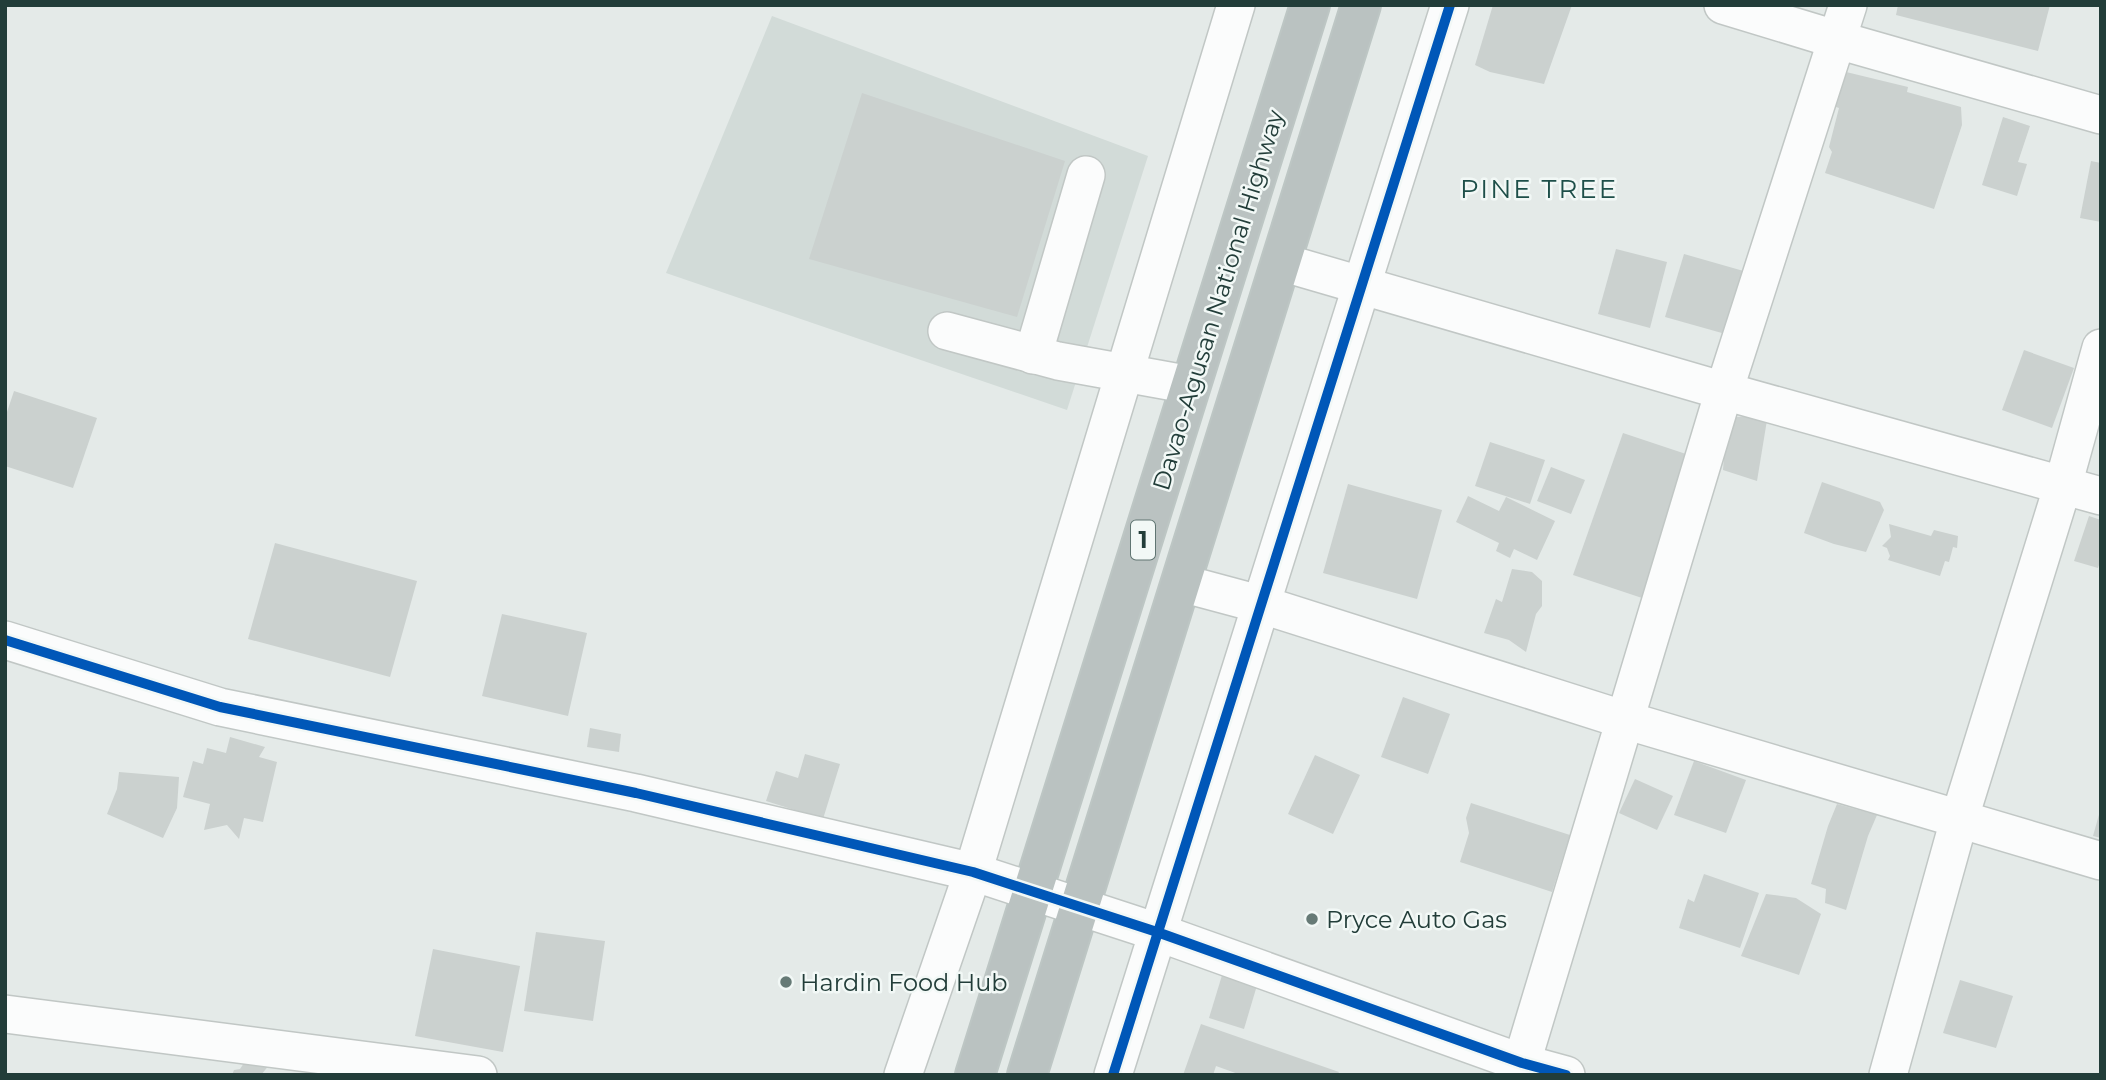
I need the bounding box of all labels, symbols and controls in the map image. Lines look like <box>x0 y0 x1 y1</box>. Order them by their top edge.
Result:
street label: Davao-Agusan National Highway <box>1146 106 1290 494</box>
district label: PINE TREE <box>1460 173 1618 205</box>
road number: 1 <box>1131 520 1155 560</box>
place label: Pryce Auto Gas <box>1326 905 1507 934</box>
marker: Pryce Auto Gas <box>1304 911 1320 927</box>
place label: Hardin Food Hub <box>800 968 1008 997</box>
marker: Hardin Food Hub <box>778 974 794 990</box>

